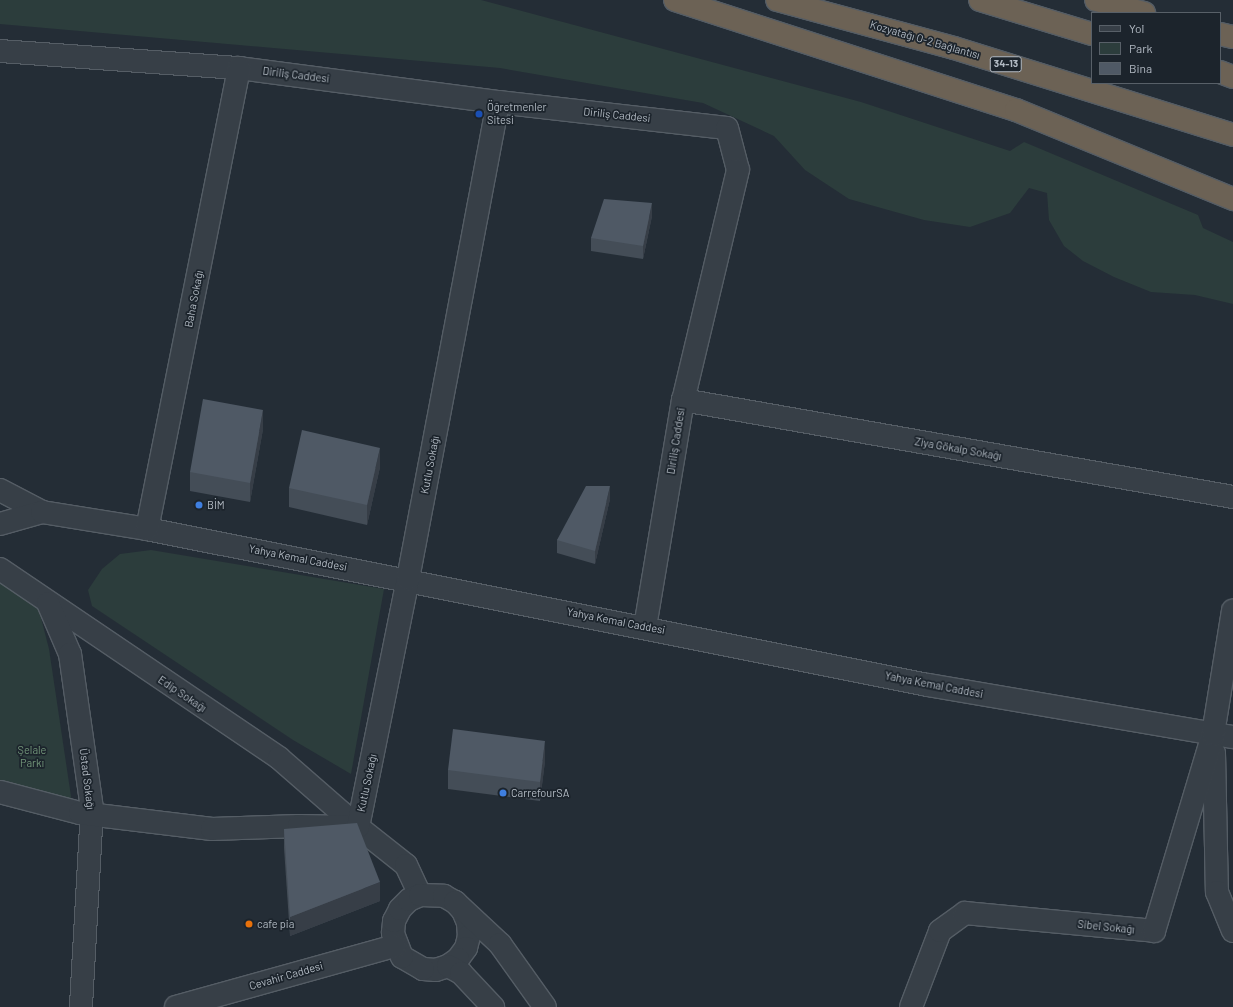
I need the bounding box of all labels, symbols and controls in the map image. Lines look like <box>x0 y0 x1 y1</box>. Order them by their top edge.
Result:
legend <box>1091 12 1221 84</box>
street label: Kozyatağı O-2 Bağlantısı <box>869 18 981 62</box>
text: Yol <box>1129 21 1144 35</box>
text: Park <box>1129 41 1153 55</box>
road number: 34-13 <box>989 56 1023 72</box>
text: Bina <box>1129 61 1152 75</box>
street label: Diriliş Caddesi <box>262 64 330 86</box>
place label: Öğretmenler Sitesi <box>487 101 547 127</box>
street label: Diriliş Caddesi <box>583 105 651 125</box>
marker: Öğretmenler Sitesi <box>474 109 484 119</box>
street label: Baha Sokağı <box>182 269 206 329</box>
street label: Diriliş Caddesi <box>664 407 688 475</box>
street label: Kutlu Sokağı <box>418 435 442 495</box>
street label: Ziya Gökalp Sokağı <box>914 435 1002 463</box>
place label: BİM <box>207 498 225 512</box>
marker: BİM <box>194 500 204 510</box>
street label: Yahya Kemal Caddesi <box>248 542 348 574</box>
street label: Yahya Kemal Caddesi <box>566 605 666 637</box>
street label: Yahya Kemal Caddesi <box>884 669 984 701</box>
street label: Edip Sokağı <box>155 673 209 715</box>
park label: Şelale Parkı <box>18 744 46 770</box>
street label: Üstad Sokağı <box>77 747 97 811</box>
street label: Kutlu Sokağı <box>354 753 380 813</box>
place label: CarrefourSA <box>511 786 569 800</box>
marker: CarrefourSA <box>498 788 508 798</box>
place label: cafe pia <box>257 917 294 931</box>
street label: Sibel Sokağı <box>1077 917 1135 937</box>
marker: cafe pia <box>244 919 254 929</box>
street label: Cevahir Caddesi <box>248 959 324 993</box>

